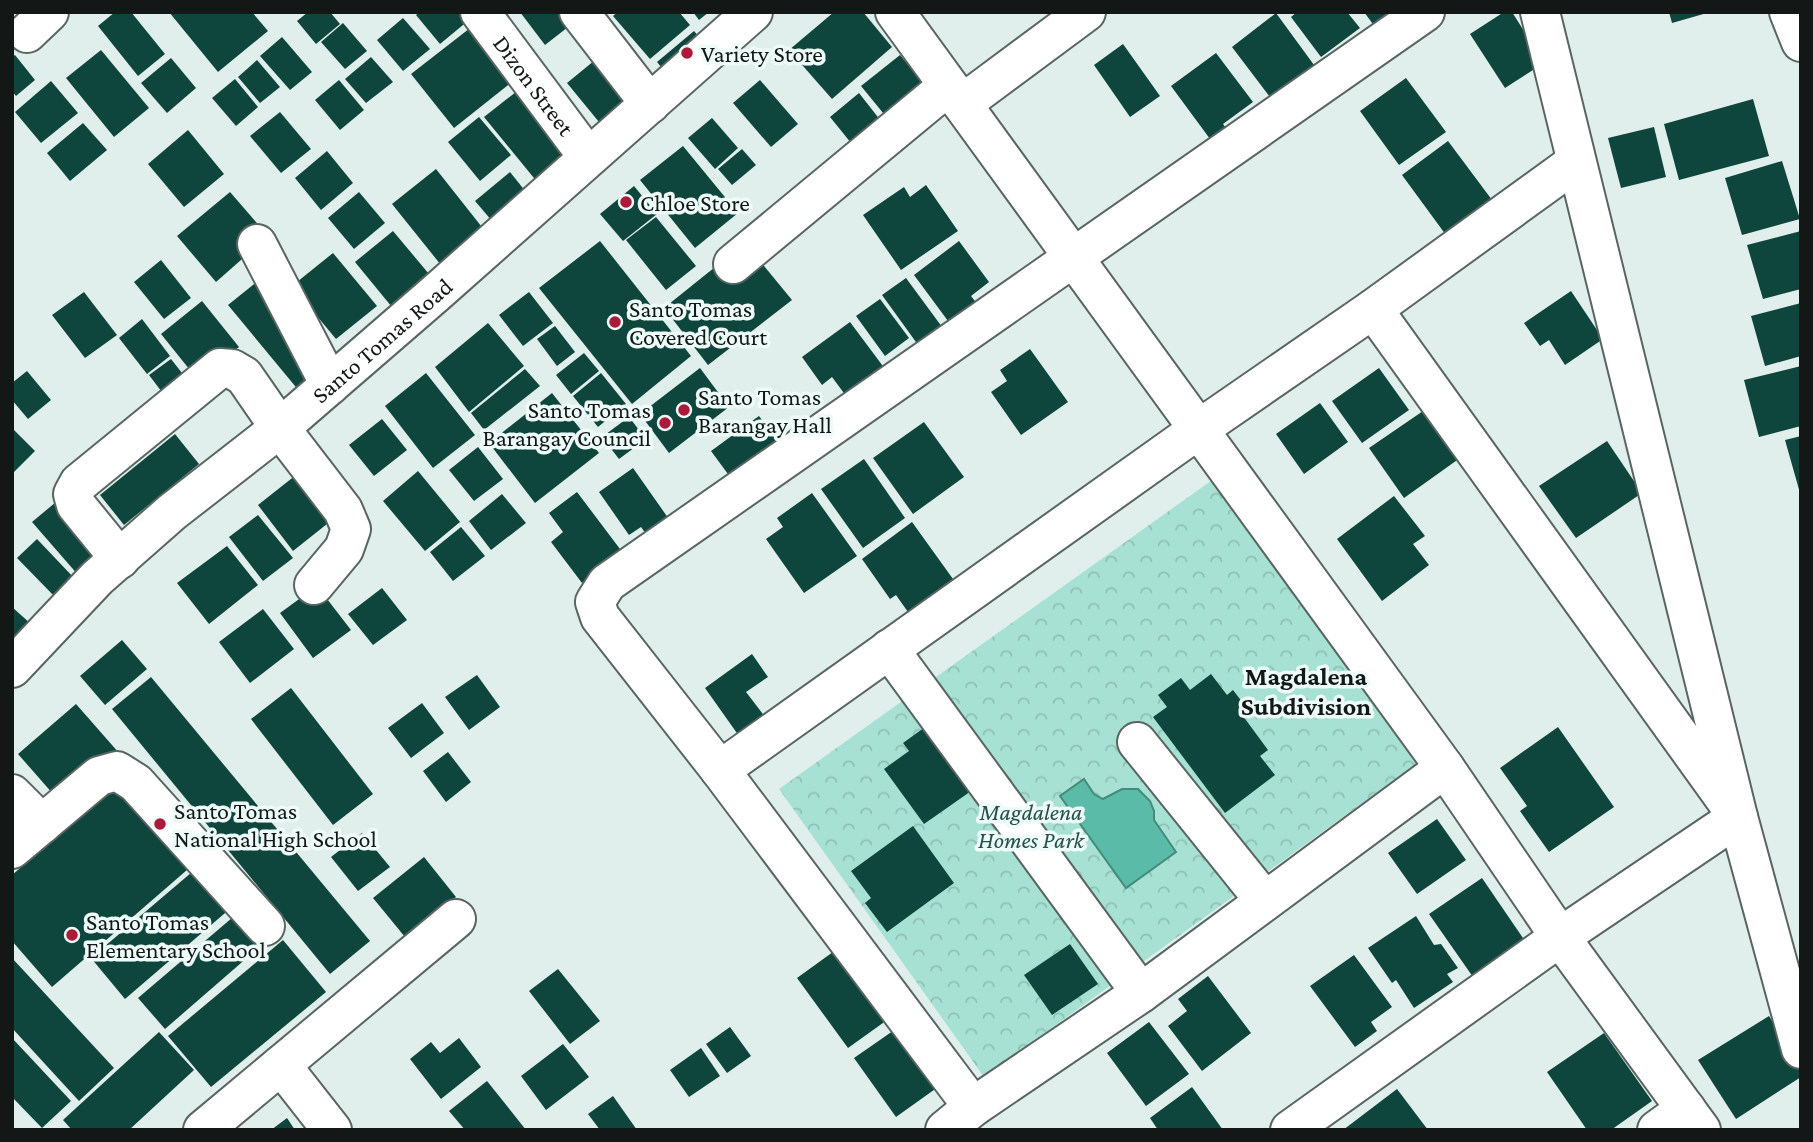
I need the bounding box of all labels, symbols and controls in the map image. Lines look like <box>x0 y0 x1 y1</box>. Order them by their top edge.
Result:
street label: Dizon Street <box>488 30 581 141</box>
place label: Variety Store <box>701 40 823 67</box>
marker: Variety Store <box>679 45 695 61</box>
place label: Chloe Store <box>640 189 750 216</box>
marker: Chloe Store <box>618 194 634 210</box>
street label: Santo Tomas Road <box>306 272 457 408</box>
place label: Santo Tomas Covered Court <box>629 295 768 350</box>
marker: Santo Tomas Covered Court <box>607 314 623 330</box>
place label: Santo Tomas Barangay Hall <box>698 383 832 438</box>
place label: Santo Tomas Barangay Council <box>483 396 651 451</box>
marker: Santo Tomas Barangay Hall <box>676 402 692 418</box>
marker: Santo Tomas Barangay Council <box>657 415 673 431</box>
district label: Magdalena Subdivision <box>1241 662 1371 721</box>
place label: Santo Tomas National High School <box>174 797 377 852</box>
park label: Magdalena Homes Park <box>978 798 1086 853</box>
marker: Santo Tomas National High School <box>152 816 168 832</box>
place label: Santo Tomas Elementary School <box>86 908 266 963</box>
marker: Santo Tomas Elementary School <box>64 927 80 943</box>

